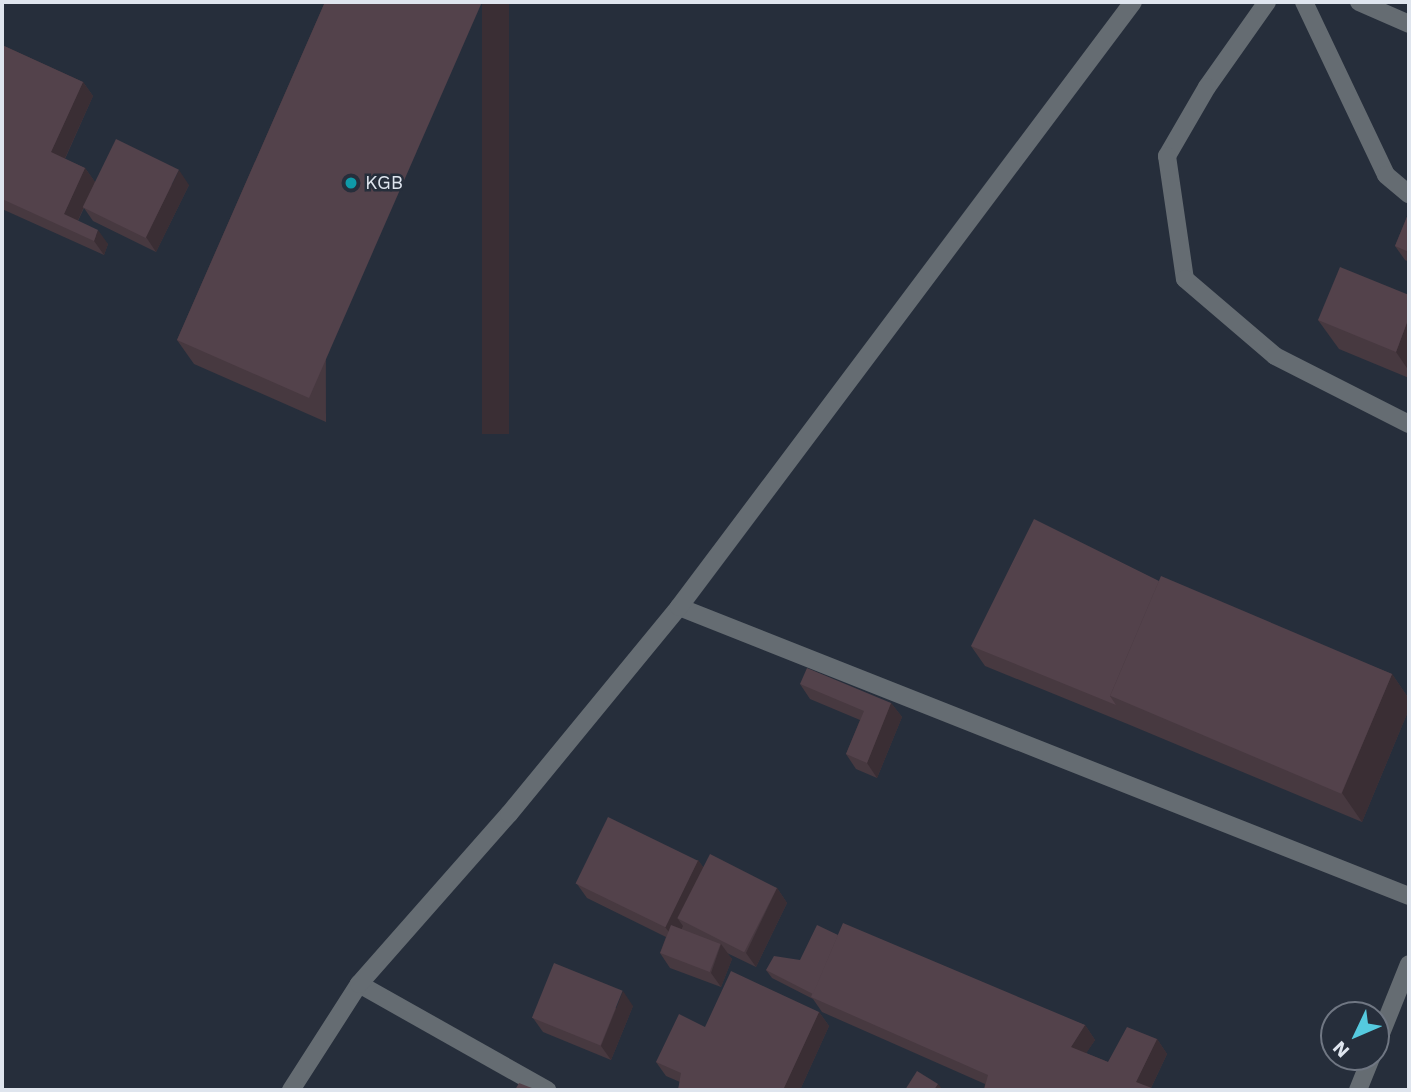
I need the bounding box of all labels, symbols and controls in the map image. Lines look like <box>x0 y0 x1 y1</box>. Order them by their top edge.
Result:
place label: KGB <box>365 172 403 194</box>
marker: KGB <box>343 175 359 191</box>
north arrow <box>1320 1001 1390 1071</box>
text: N <box>1328 1036 1354 1063</box>

